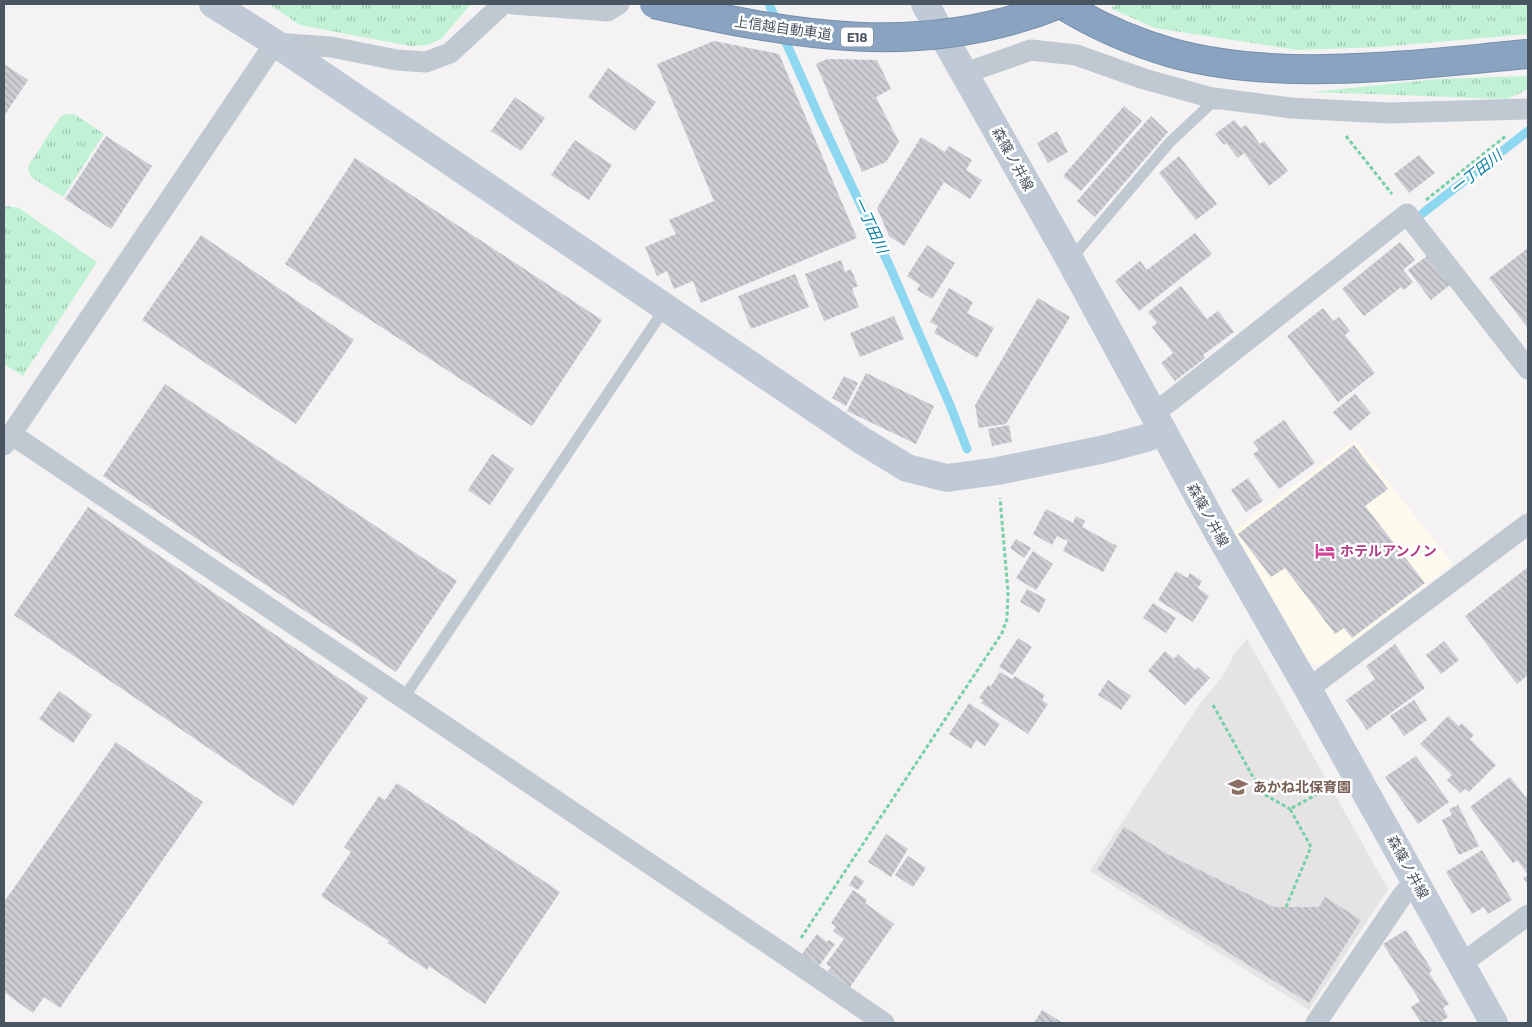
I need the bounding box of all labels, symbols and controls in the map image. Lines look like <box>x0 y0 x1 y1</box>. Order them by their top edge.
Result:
street label: 上信越自動車道 <box>733 12 833 44</box>
road number: E18 <box>841 28 873 46</box>
street label: 森篠ノ井線 <box>988 124 1038 194</box>
water label: 一丁田川 <box>1447 145 1507 198</box>
water label: 一丁田川 <box>850 194 893 258</box>
street label: 森篠ノ井線 <box>1183 480 1233 550</box>
hotel icon: ホテルアンノン <box>1314 540 1336 562</box>
place label: ホテルアンノン <box>1340 542 1437 560</box>
school or university icon: あかね北保育園 <box>1227 776 1249 798</box>
place label: あかね北保育園 <box>1253 778 1351 796</box>
street label: 森篠ノ井線 <box>1383 832 1433 902</box>

